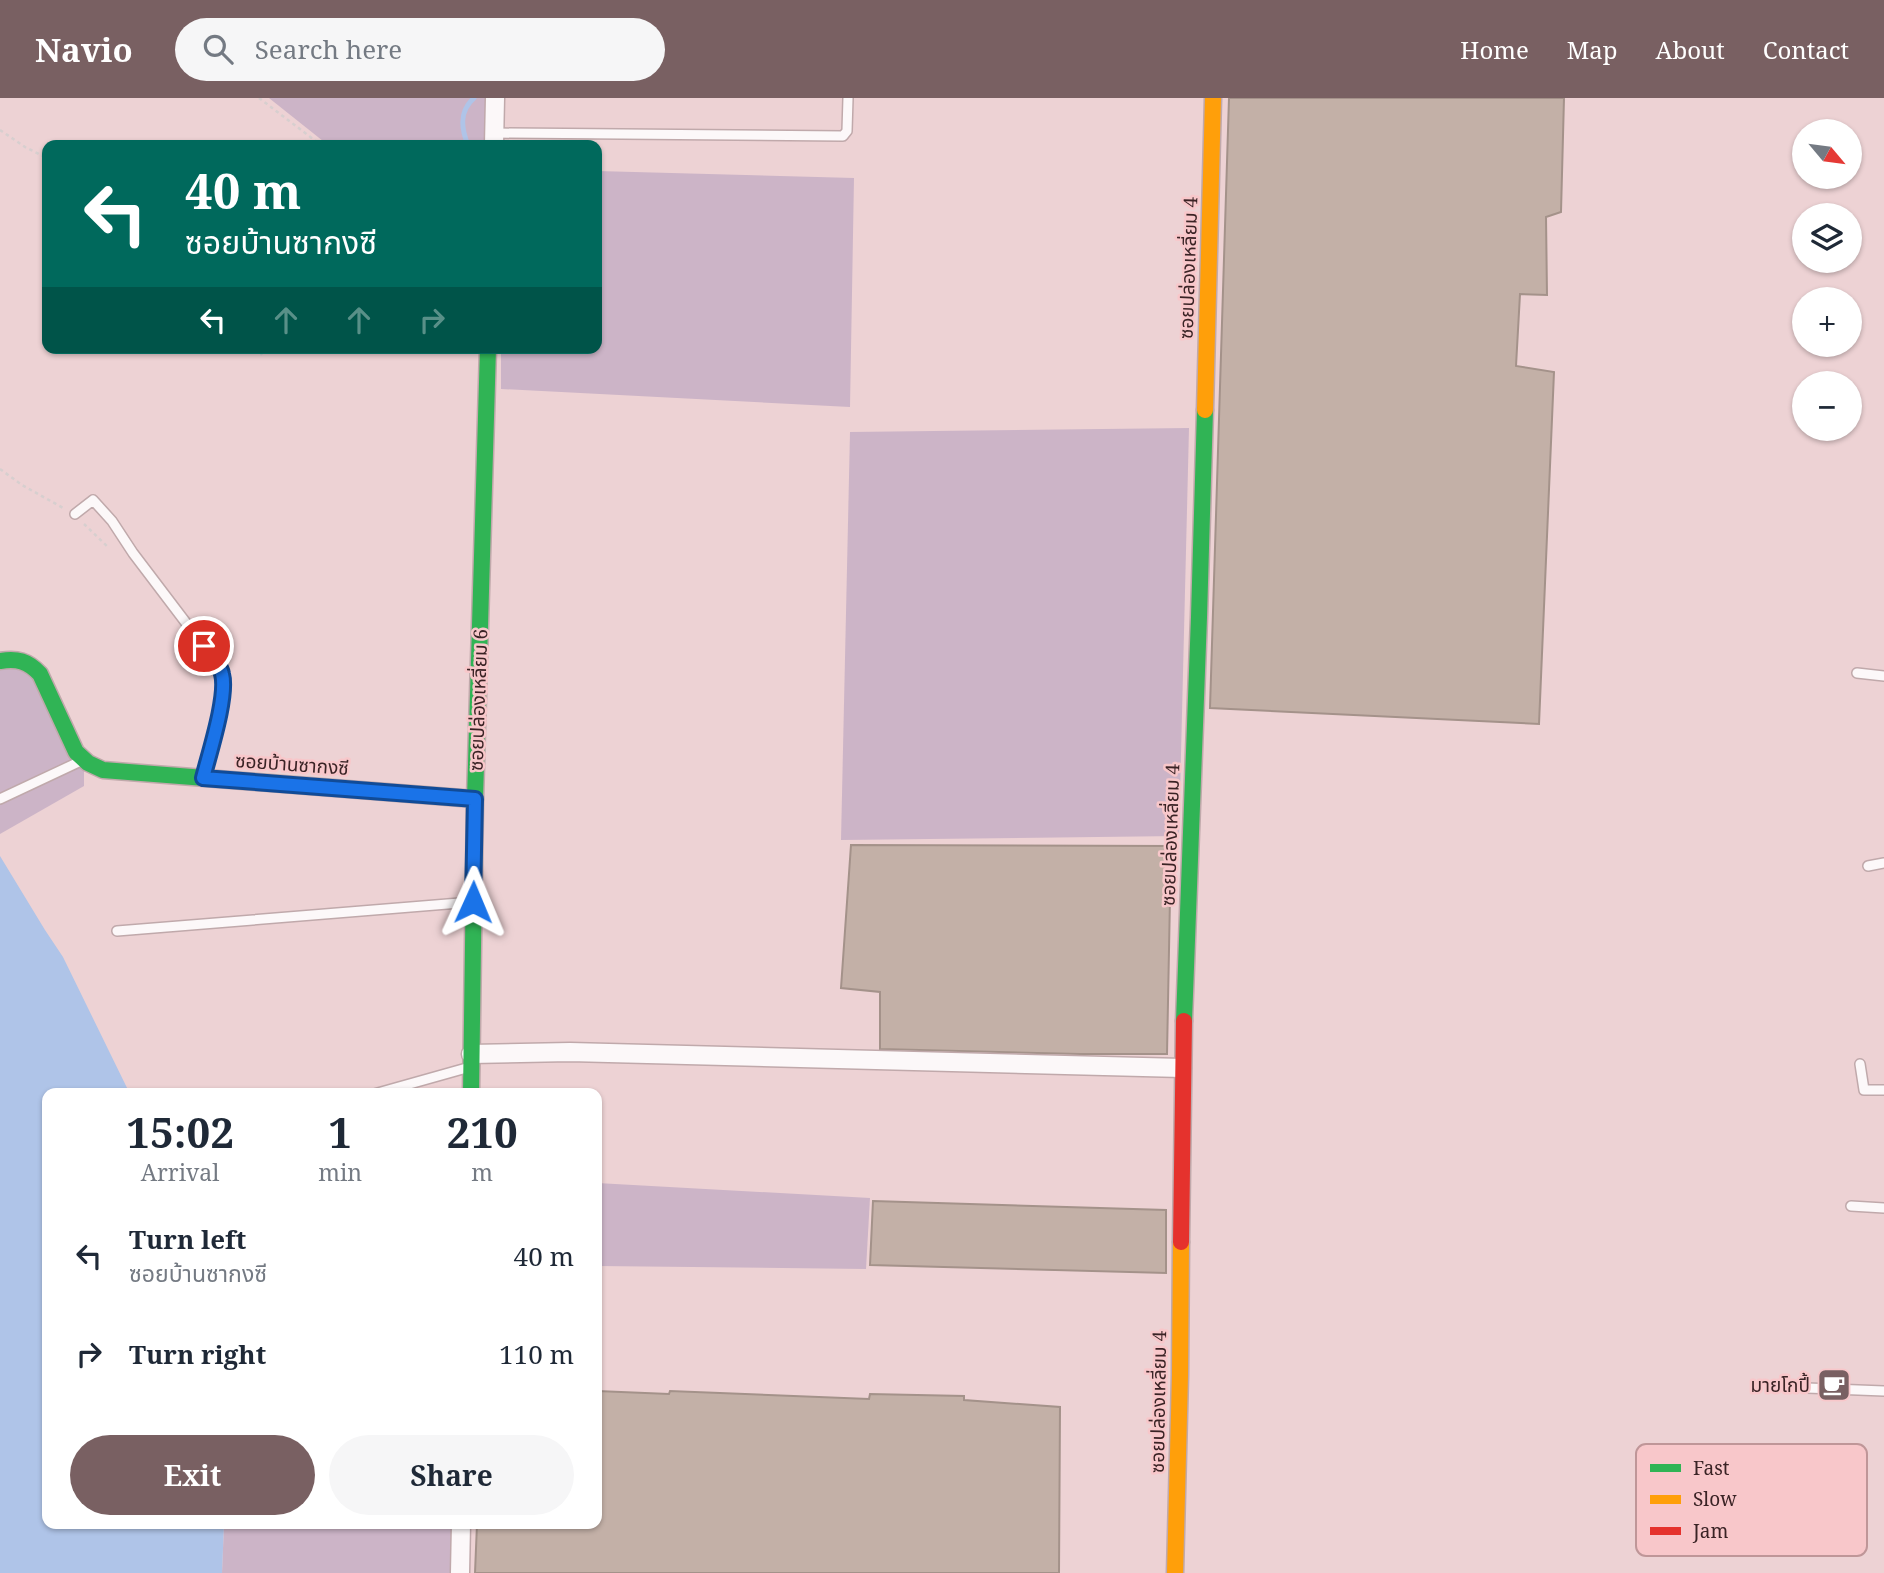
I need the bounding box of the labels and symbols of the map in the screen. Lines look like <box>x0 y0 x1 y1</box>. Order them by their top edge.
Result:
north arrow <box>1792 119 1862 189</box>
street label: ซอยปล่องเหลี่ยม 4 <box>1173 196 1203 340</box>
pin <box>174 616 234 676</box>
street label: ซอยปล่องเหลี่ยม 6 <box>463 628 493 772</box>
street label: ซอยบ้านซากงซี <box>234 747 350 781</box>
street label: ซอยปล่องเหลี่ยม 4 <box>1155 763 1185 907</box>
position arrow <box>436 865 510 939</box>
street label: ซอยปล่องเหลี่ยม 4 <box>1144 1330 1172 1473</box>
cafe icon: มายโกปี้ <box>1815 1366 1853 1404</box>
place label: มายโกปี้ <box>1751 1372 1810 1398</box>
legend <box>1636 1444 1867 1556</box>
text: Fast <box>1693 1455 1730 1481</box>
text: Slow <box>1693 1486 1737 1512</box>
text: Jam <box>1692 1518 1728 1544</box>

